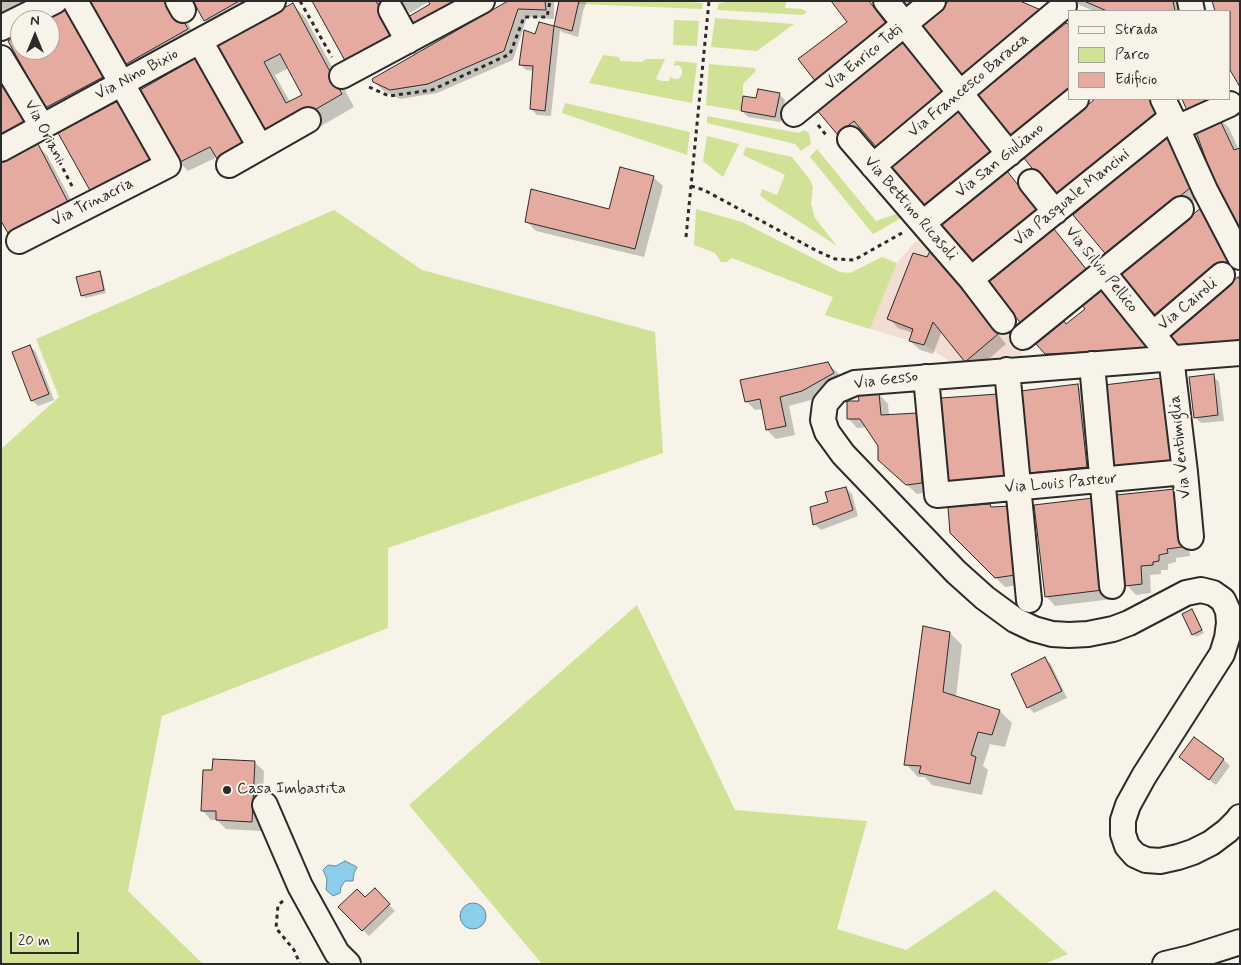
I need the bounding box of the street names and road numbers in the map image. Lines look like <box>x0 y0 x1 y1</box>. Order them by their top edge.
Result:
street label: Via Enrico Toti <box>821 21 907 95</box>
street label: Via Francesco Baracca <box>905 30 1033 142</box>
street label: Via Nino Bixio <box>92 45 182 105</box>
street label: Via Oriani <box>19 97 69 167</box>
street label: Via San Giuliano <box>952 119 1048 203</box>
street label: Via Pasquale Mancini <box>1010 145 1134 251</box>
street label: Via Bettino Ricasoli <box>859 153 961 265</box>
street label: Via Trinacria <box>49 174 137 232</box>
street label: Via Silvio Pellico <box>1060 223 1142 317</box>
street label: Via Cairoli <box>1154 275 1222 335</box>
street label: Via Gesso <box>853 368 919 394</box>
street label: Via Ventimiglia <box>1166 394 1196 500</box>
street label: Via Louis Pasteur <box>1004 470 1118 498</box>

